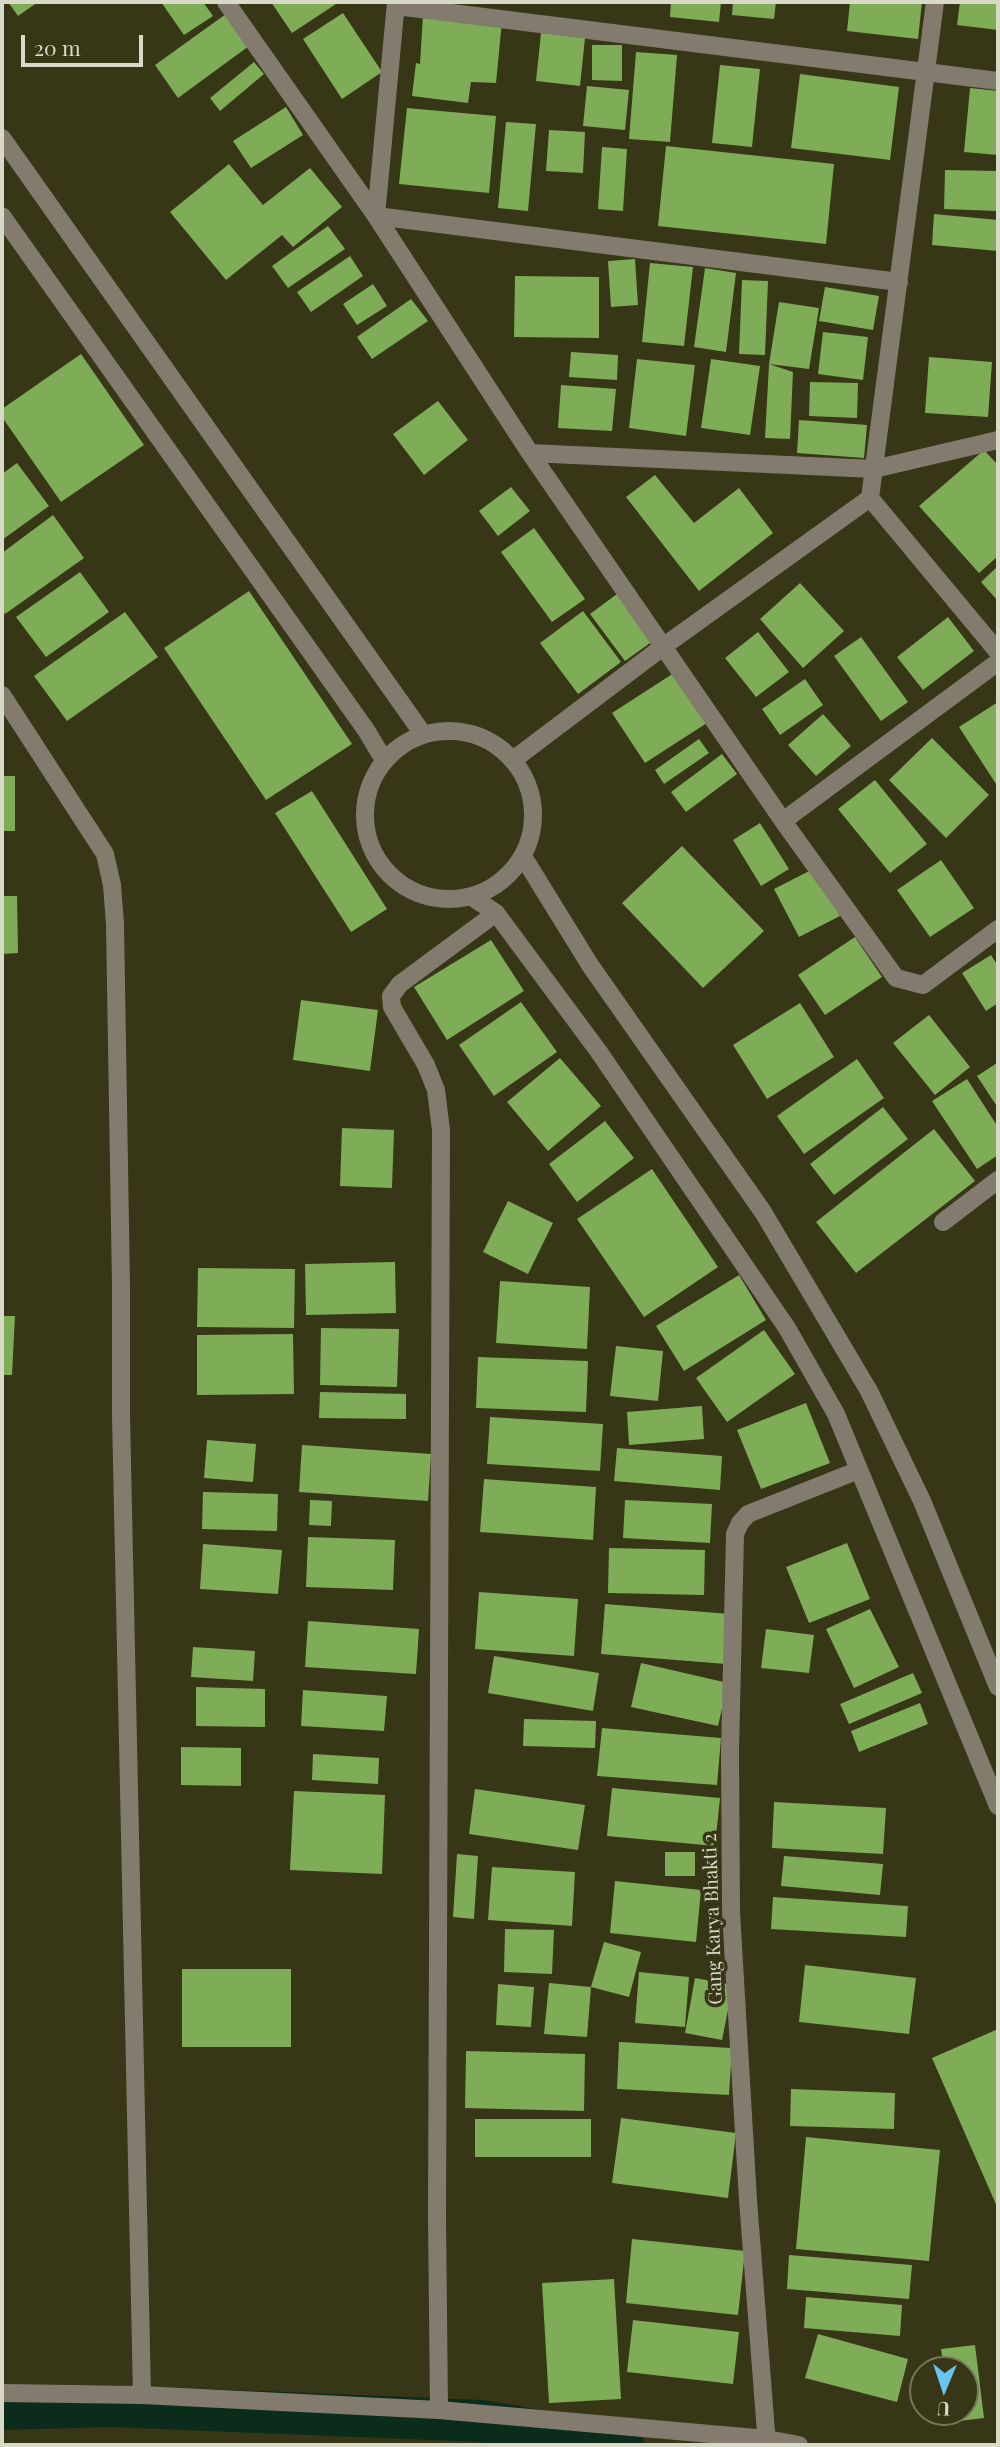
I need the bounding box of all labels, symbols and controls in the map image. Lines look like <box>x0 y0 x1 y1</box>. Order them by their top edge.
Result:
scale bar <box>24 21 147 65</box>
text: 20 m <box>34 33 81 61</box>
street label: Gang Karya Bhakti 2 <box>699 1833 727 2005</box>
north arrow <box>909 2356 979 2426</box>
text: U <box>936 2397 950 2423</box>

